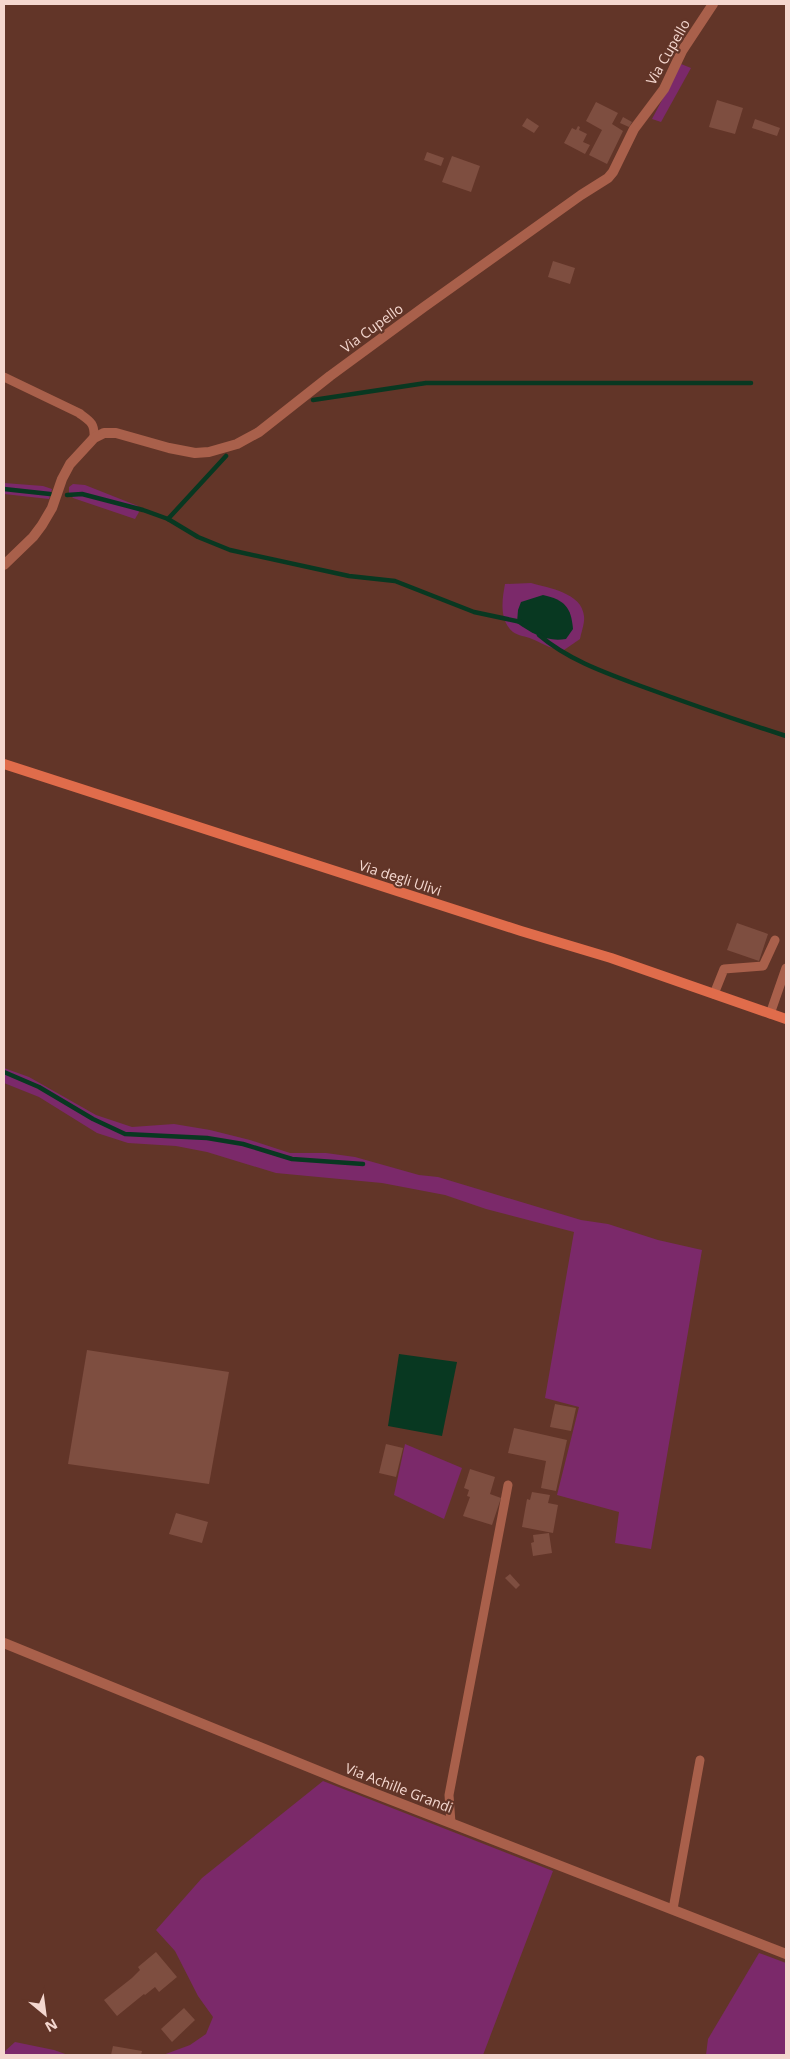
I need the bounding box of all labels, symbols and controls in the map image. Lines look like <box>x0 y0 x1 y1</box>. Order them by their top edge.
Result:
street label: Via Cupello <box>641 16 694 88</box>
street label: Via Cupello <box>337 299 407 357</box>
street label: Via degli Ulivi <box>356 855 444 900</box>
street label: Via Achille Grandi <box>343 1758 456 1817</box>
north arrow <box>20 1989 70 2039</box>
text: N <box>42 2015 61 2037</box>

